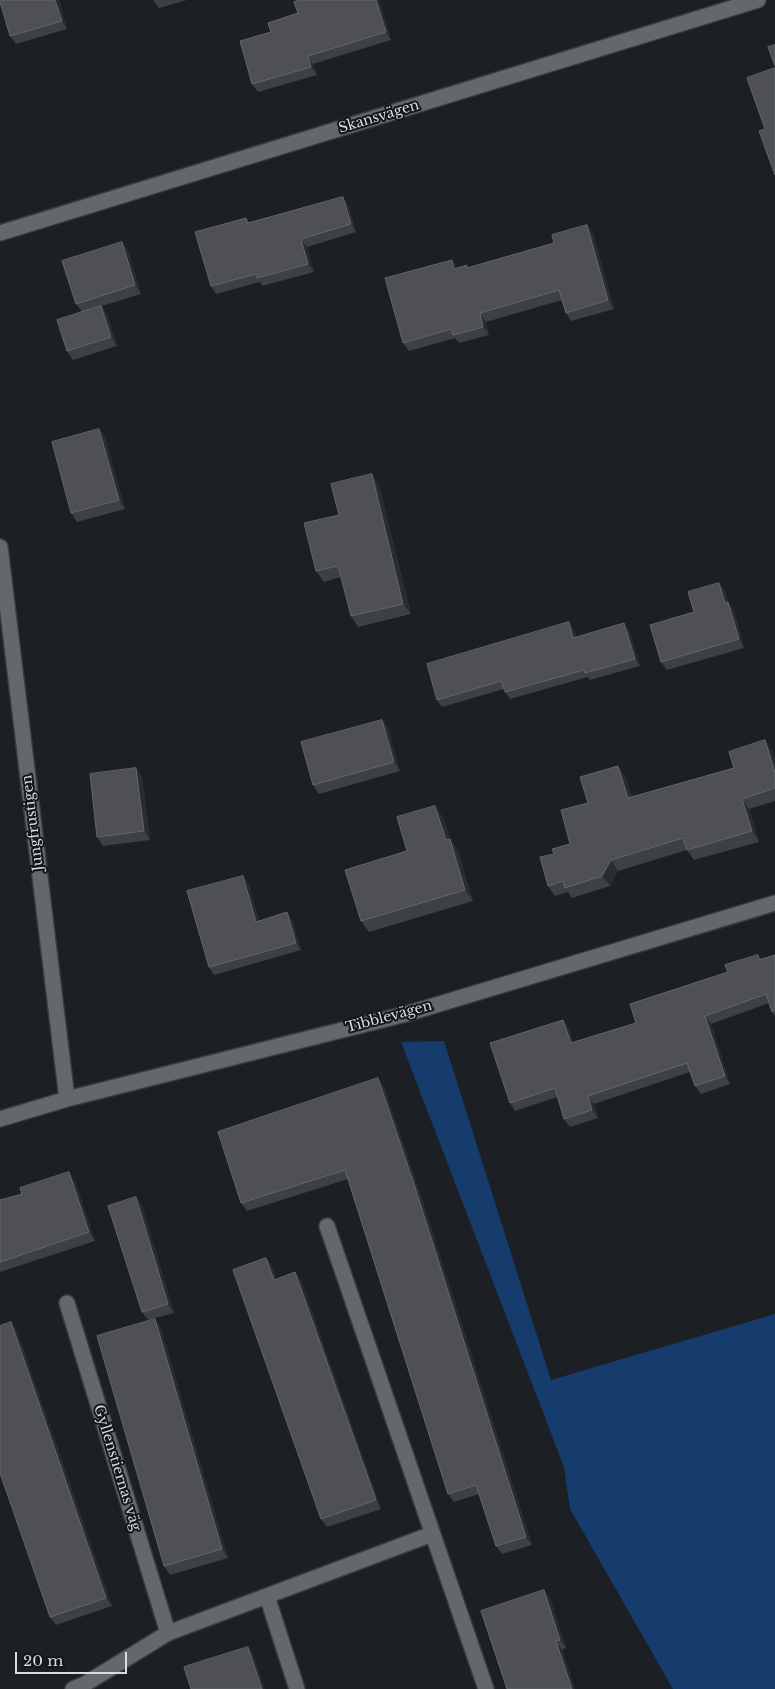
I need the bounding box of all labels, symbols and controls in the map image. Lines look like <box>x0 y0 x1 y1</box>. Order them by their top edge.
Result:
street label: Skansvägen <box>337 97 421 137</box>
street label: Jungfrustigen <box>19 774 47 872</box>
street label: Tibblevägen <box>344 997 434 1037</box>
street label: Gyllenstiernas väg <box>90 1403 144 1533</box>
scale bar <box>18 1642 130 1674</box>
text: 20 m <box>23 1651 63 1670</box>

